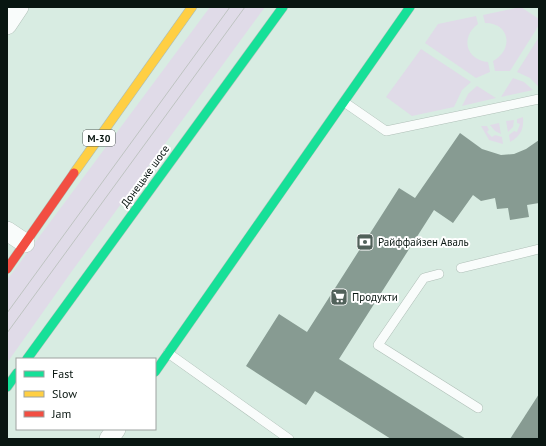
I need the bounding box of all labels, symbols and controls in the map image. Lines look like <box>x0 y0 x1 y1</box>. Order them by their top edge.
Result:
road number: М-30 <box>83 130 115 146</box>
street label: Донецьке шосе <box>118 142 173 210</box>
bank icon: Райффайзен Аваль <box>355 232 375 252</box>
place label: Райффайзен Аваль <box>378 235 469 249</box>
supermarket icon: Продукти <box>329 287 349 307</box>
place label: Продукти <box>352 290 398 304</box>
legend <box>16 358 156 430</box>
text: Fast <box>52 366 73 381</box>
text: Slow <box>52 386 77 401</box>
text: Jam <box>51 406 71 421</box>

